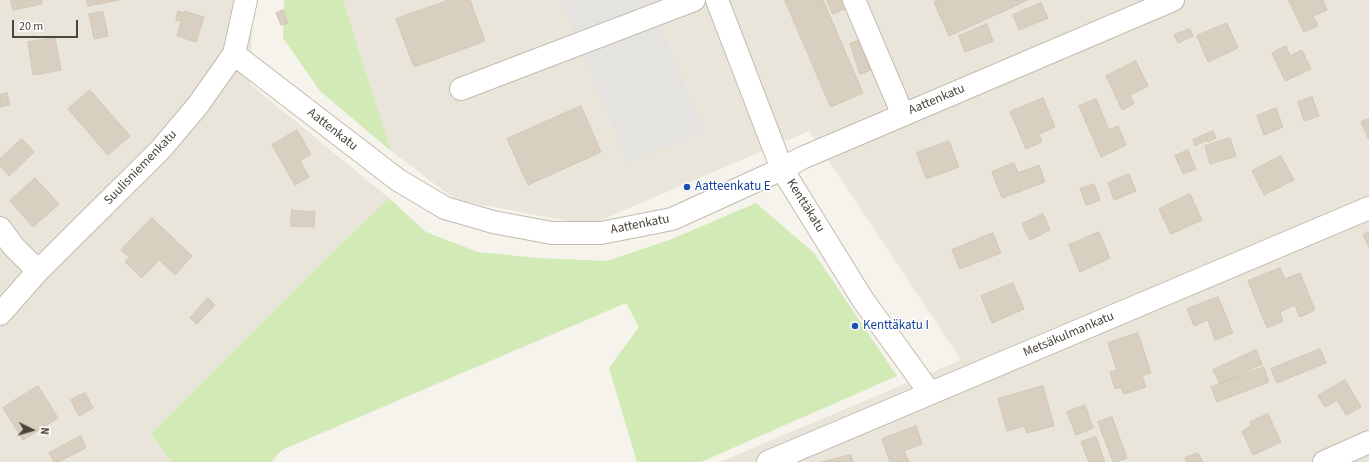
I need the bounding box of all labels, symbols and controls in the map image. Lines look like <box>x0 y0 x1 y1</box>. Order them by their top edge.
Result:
scale bar <box>14 12 80 38</box>
text: 20 m <box>19 18 43 35</box>
street label: Aattenkatu <box>906 81 968 119</box>
street label: Aattenkatu <box>304 105 360 155</box>
street label: Suulisniemenkatu <box>101 127 181 209</box>
street label: Kenttäkatu <box>783 176 827 236</box>
place label: Aatteenkatu E <box>695 179 771 195</box>
marker: Aatteenkatu E <box>682 182 692 192</box>
street label: Aattenkatu <box>609 212 671 238</box>
street label: Metsäkulmankatu <box>1021 309 1117 361</box>
place label: Kenttäkatu I <box>863 318 929 334</box>
marker: Kenttäkatu I <box>850 321 860 331</box>
north arrow <box>12 410 52 450</box>
text: N <box>37 427 52 435</box>

